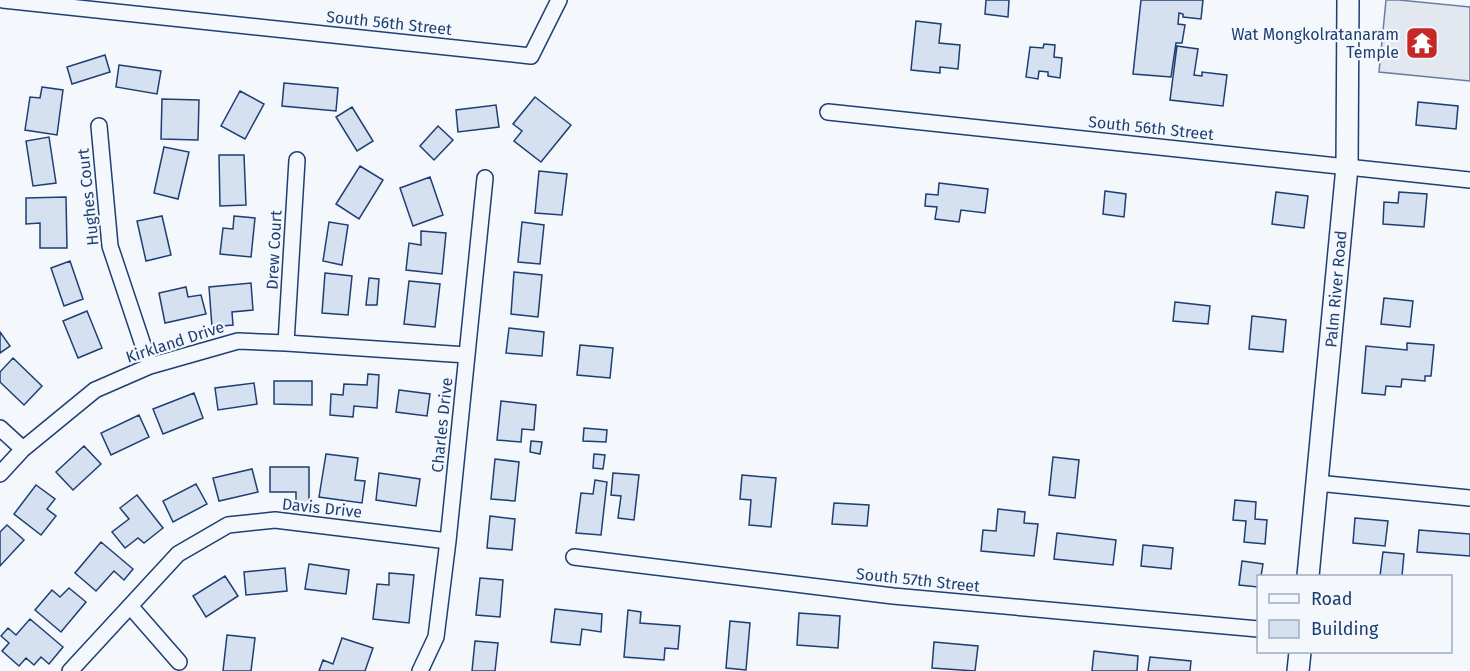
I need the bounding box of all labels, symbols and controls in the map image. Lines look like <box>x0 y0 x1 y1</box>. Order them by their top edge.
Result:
street label: South 56th Street <box>325 7 453 39</box>
place label: Wat Mongkolratanaram Temple <box>1231 25 1399 62</box>
temple icon: Wat Mongkolratanaram Temple <box>1404 25 1440 61</box>
street label: South 56th Street <box>1087 112 1215 144</box>
street label: Hughes Court <box>73 147 103 247</box>
street label: Drew Court <box>262 209 286 290</box>
street label: Palm River Road <box>1321 230 1351 348</box>
street label: Kirkland Drive <box>123 317 227 367</box>
street label: Charles Drive <box>428 376 456 474</box>
street label: Davis Drive <box>281 494 363 522</box>
street label: South 57th Street <box>855 564 981 596</box>
legend <box>1257 575 1452 653</box>
text: Road <box>1311 588 1353 610</box>
text: Building <box>1311 618 1379 640</box>

